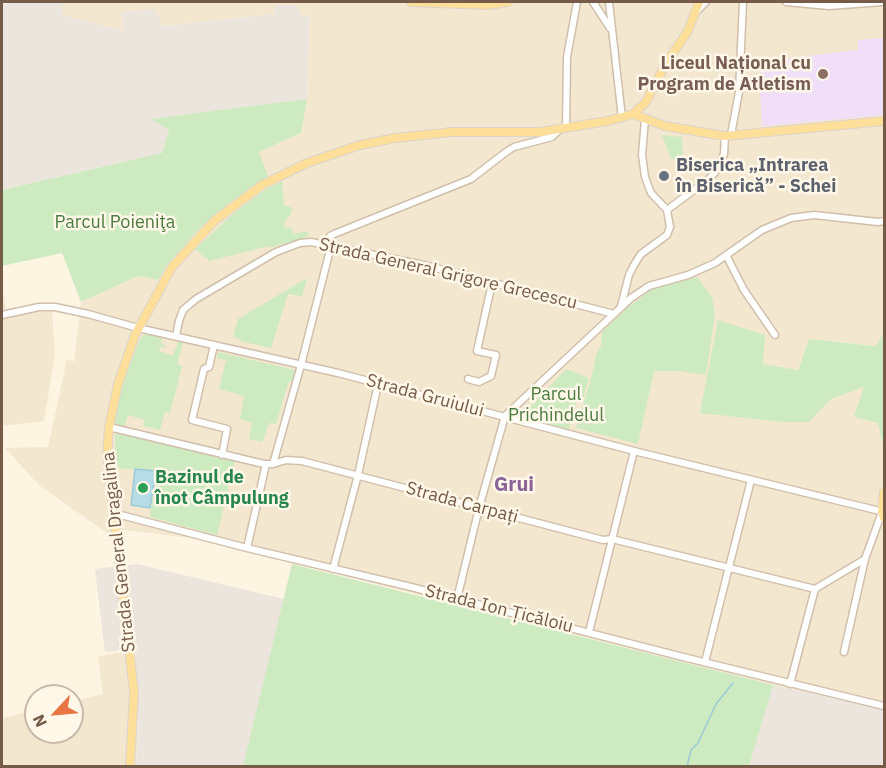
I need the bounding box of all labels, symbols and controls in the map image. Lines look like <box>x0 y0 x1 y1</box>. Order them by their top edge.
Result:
place label: Liceul Național cu Program de Atletism <box>638 53 811 96</box>
marker: Liceul Național cu Program de Atletism <box>816 67 830 81</box>
place label: Biserica „Intrarea în Biserică” - Schei <box>676 155 836 198</box>
marker: Biserica „Intrarea în Biserică” - Schei <box>657 169 671 183</box>
park label: Parcul Poieniţa <box>55 212 175 234</box>
street label: Strada General Grigore Grecescu <box>317 234 579 314</box>
street label: Strada Gruiului <box>364 370 486 422</box>
park label: Parcul Prichindelul <box>508 384 604 426</box>
street label: Strada General Dragalina <box>98 451 140 653</box>
place label: Bazinul de înot Câmpulung <box>155 467 289 510</box>
district label: Grui <box>494 473 534 497</box>
street label: Strada Carpați <box>403 478 521 528</box>
marker: Bazinul de înot Câmpulung <box>136 481 150 495</box>
street label: Strada Ion Țicăloiu <box>423 580 575 638</box>
north arrow <box>24 684 84 744</box>
text: N <box>28 711 51 731</box>

